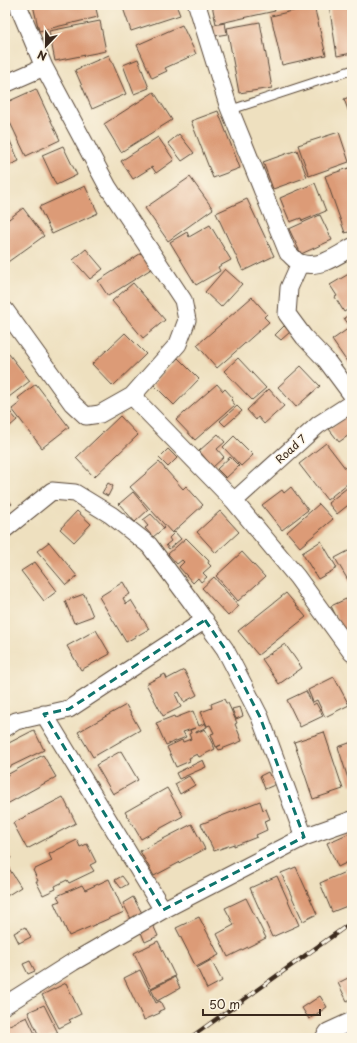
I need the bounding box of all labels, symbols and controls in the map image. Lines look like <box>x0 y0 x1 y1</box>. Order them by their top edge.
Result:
north arrow <box>26 26 66 66</box>
text: N <box>35 46 49 65</box>
street label: Road 7 <box>271 430 310 467</box>
scale bar <box>203 991 320 1017</box>
text: 50 m <box>209 995 240 1013</box>

